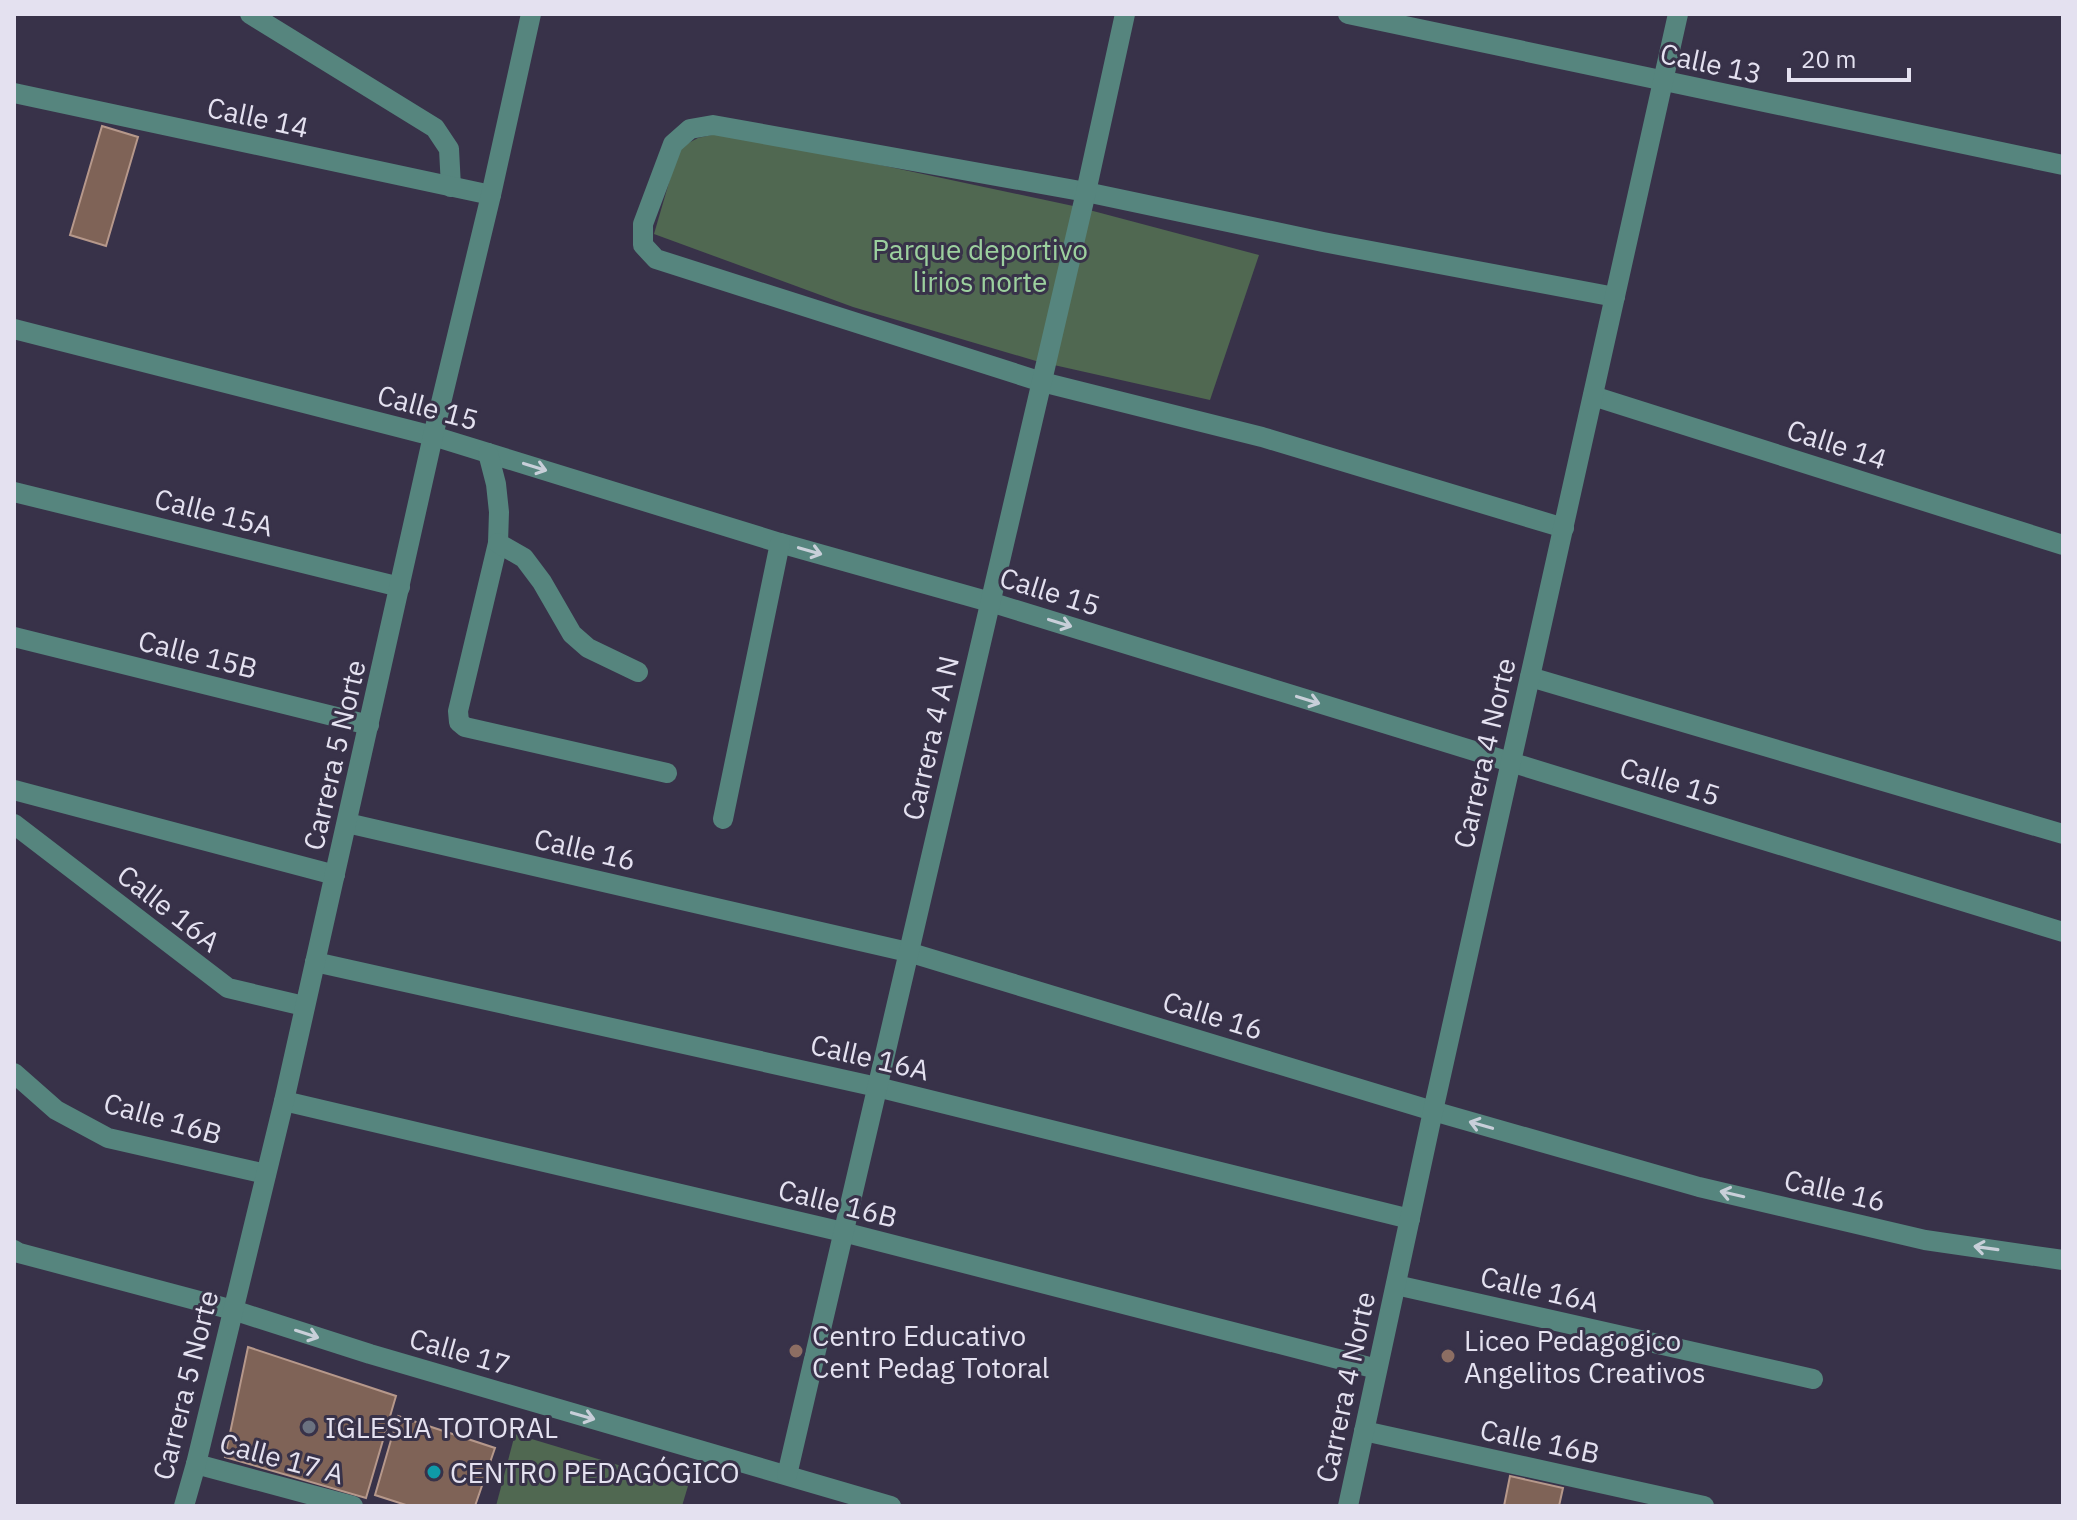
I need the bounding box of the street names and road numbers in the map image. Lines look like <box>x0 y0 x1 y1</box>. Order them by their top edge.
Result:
street label: Calle 13 <box>1657 34 1765 92</box>
street label: Calle 14 <box>204 88 312 146</box>
street label: Calle 15 <box>373 376 483 438</box>
street label: Calle 14 <box>1782 410 1892 478</box>
street label: Calle 15A <box>151 479 277 545</box>
street label: Calle 15 <box>995 558 1105 624</box>
street label: Calle 15B <box>135 621 261 687</box>
street label: Carrera 4 A N <box>893 652 967 824</box>
street label: Carrera 4 Norte <box>1444 654 1524 852</box>
street label: Carrera 5 Norte <box>294 656 374 854</box>
street label: Calle 15 <box>1615 748 1725 814</box>
street label: Calle 16 <box>531 819 639 879</box>
street label: Calle 16A <box>110 856 228 960</box>
street label: Calle 16 <box>1158 982 1268 1048</box>
street label: Calle 16A <box>807 1025 933 1089</box>
street label: Calle 16B <box>100 1083 226 1153</box>
street label: Calle 16 <box>1781 1160 1889 1220</box>
street label: Calle 16B <box>775 1170 901 1236</box>
street label: Calle 16A <box>1477 1257 1603 1321</box>
street label: Carrera 5 Norte <box>144 1286 226 1484</box>
street label: Carrera 4 Norte <box>1307 1288 1383 1486</box>
street label: Calle 17 <box>405 1319 515 1383</box>
street label: Calle 16B <box>1477 1410 1603 1472</box>
street label: Calle 17 A <box>216 1424 348 1492</box>

